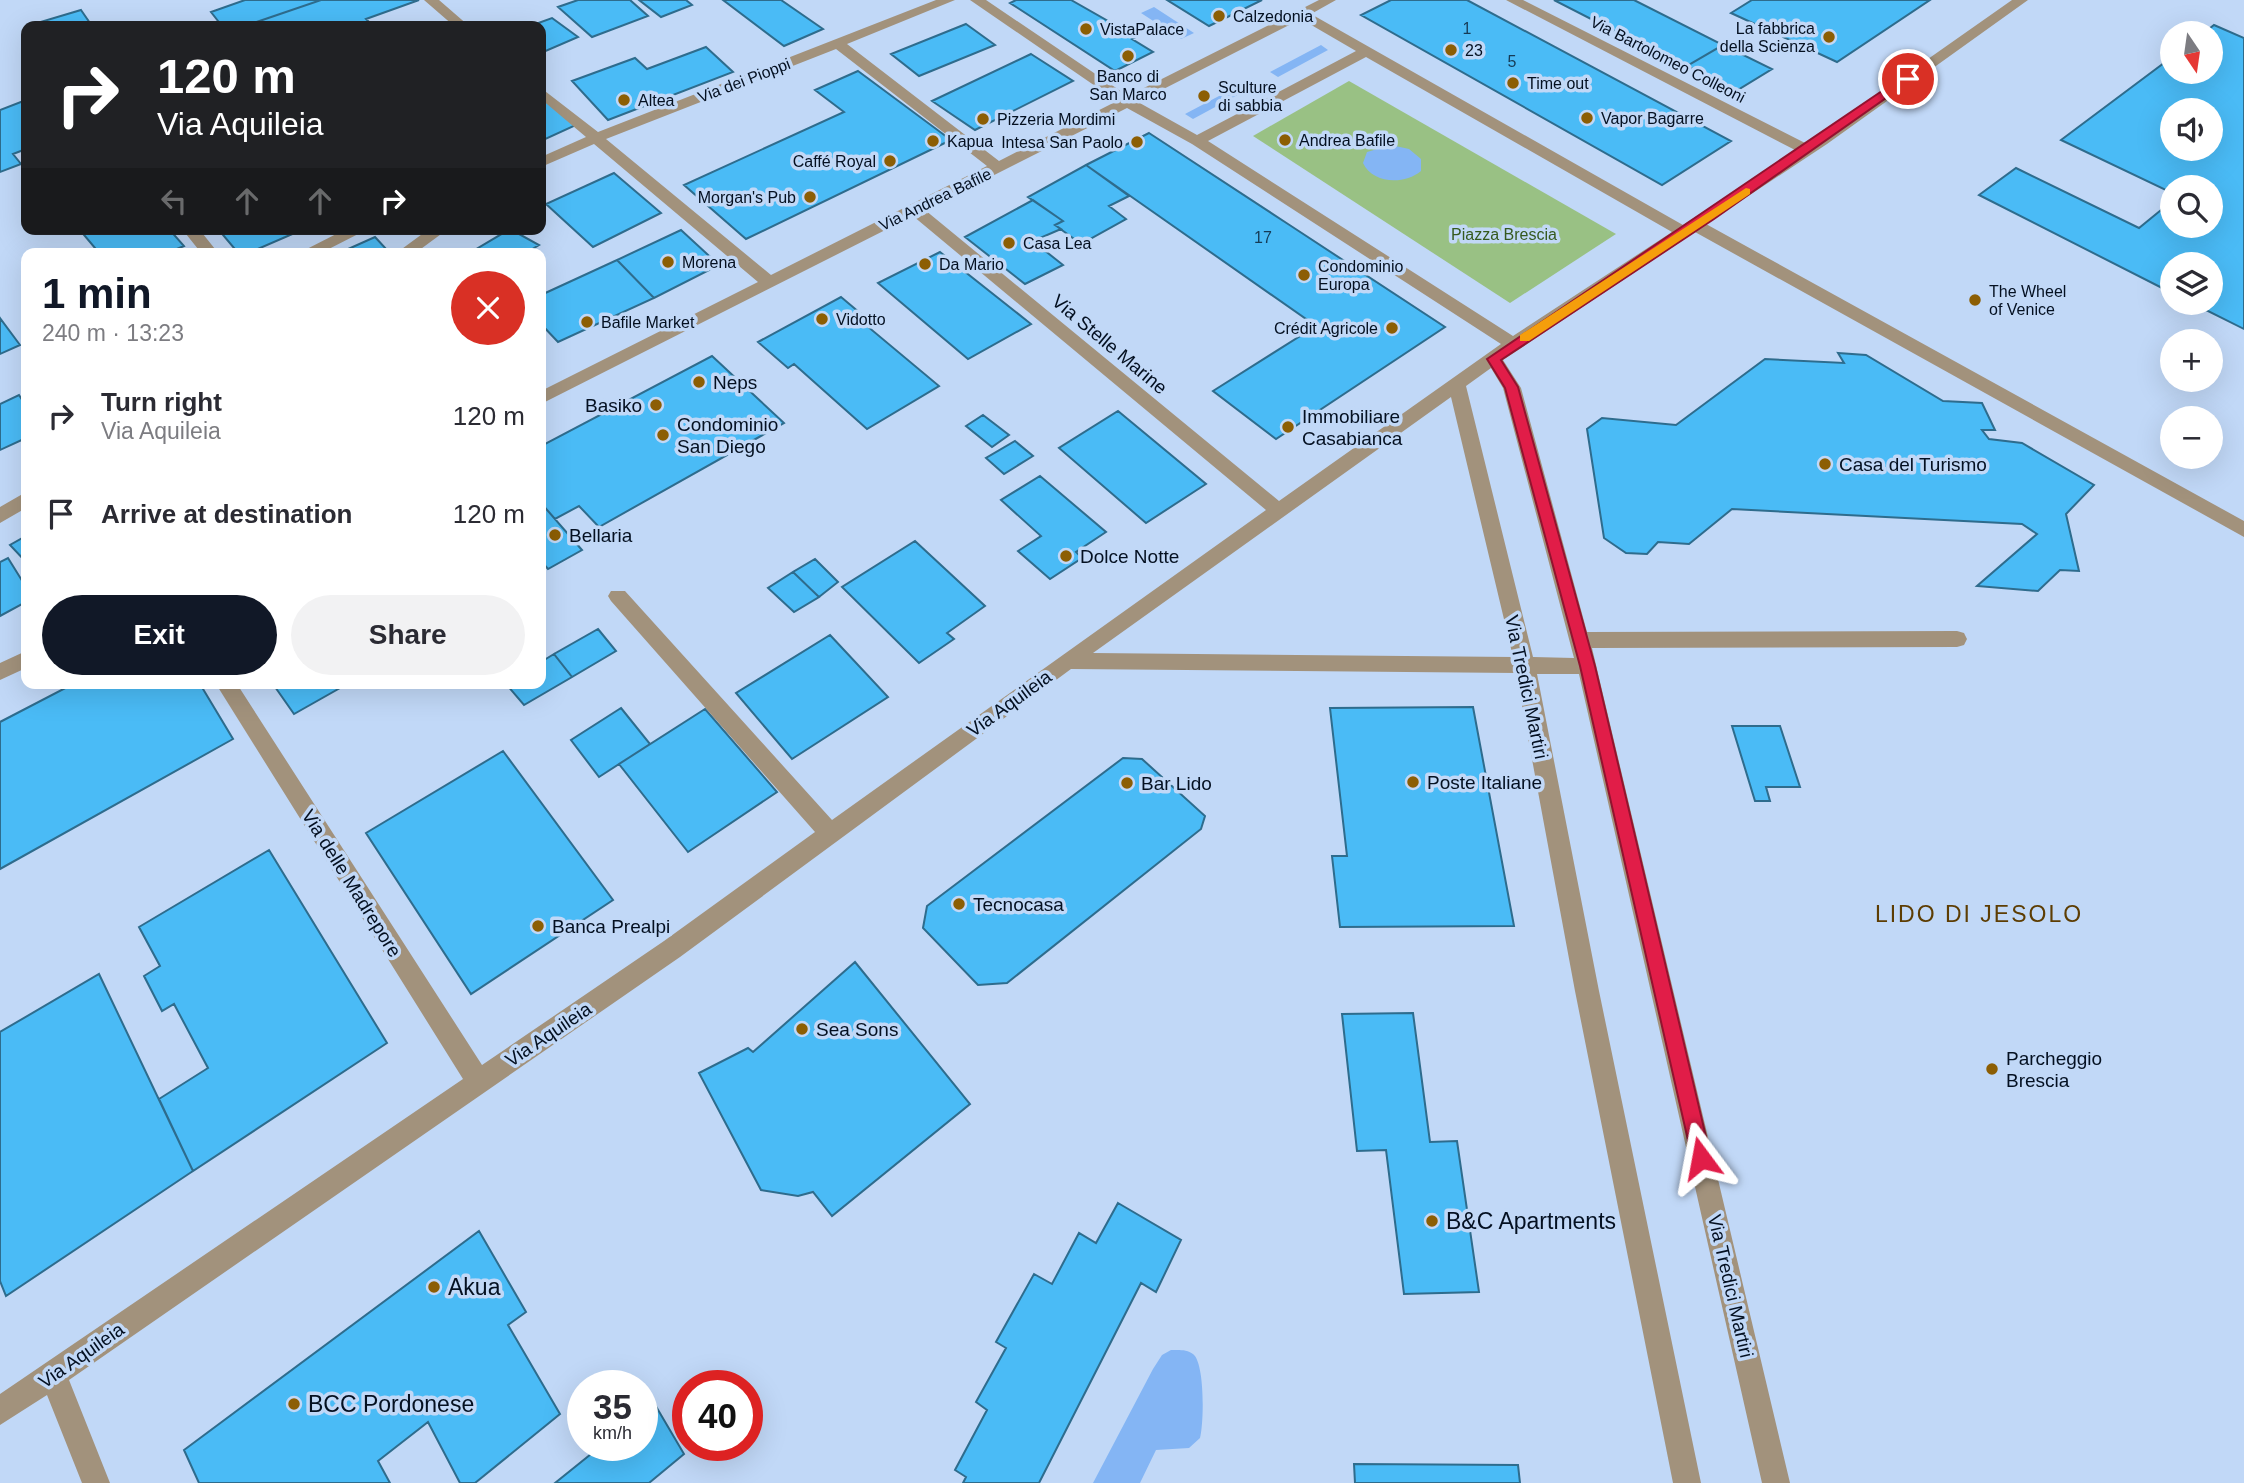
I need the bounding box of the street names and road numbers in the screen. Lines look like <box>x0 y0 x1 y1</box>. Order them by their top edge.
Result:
street label: Via Bartolomeo Colleoni <box>1588 13 1748 106</box>
street label: Via dei Pioppi <box>696 55 793 106</box>
street label: Via Andrea Bafile <box>876 165 994 234</box>
street label: Via Stelle Marine <box>1048 290 1171 398</box>
street label: Via Tredici Martiri <box>1501 613 1552 761</box>
street label: Via Aquileia <box>963 666 1056 741</box>
street label: Via delle Madrepore <box>298 806 405 961</box>
street label: Via Aquileia <box>501 998 596 1071</box>
street label: Via Tredici Martiri <box>1704 1212 1757 1360</box>
street label: Via Aquileia <box>35 1318 128 1392</box>

